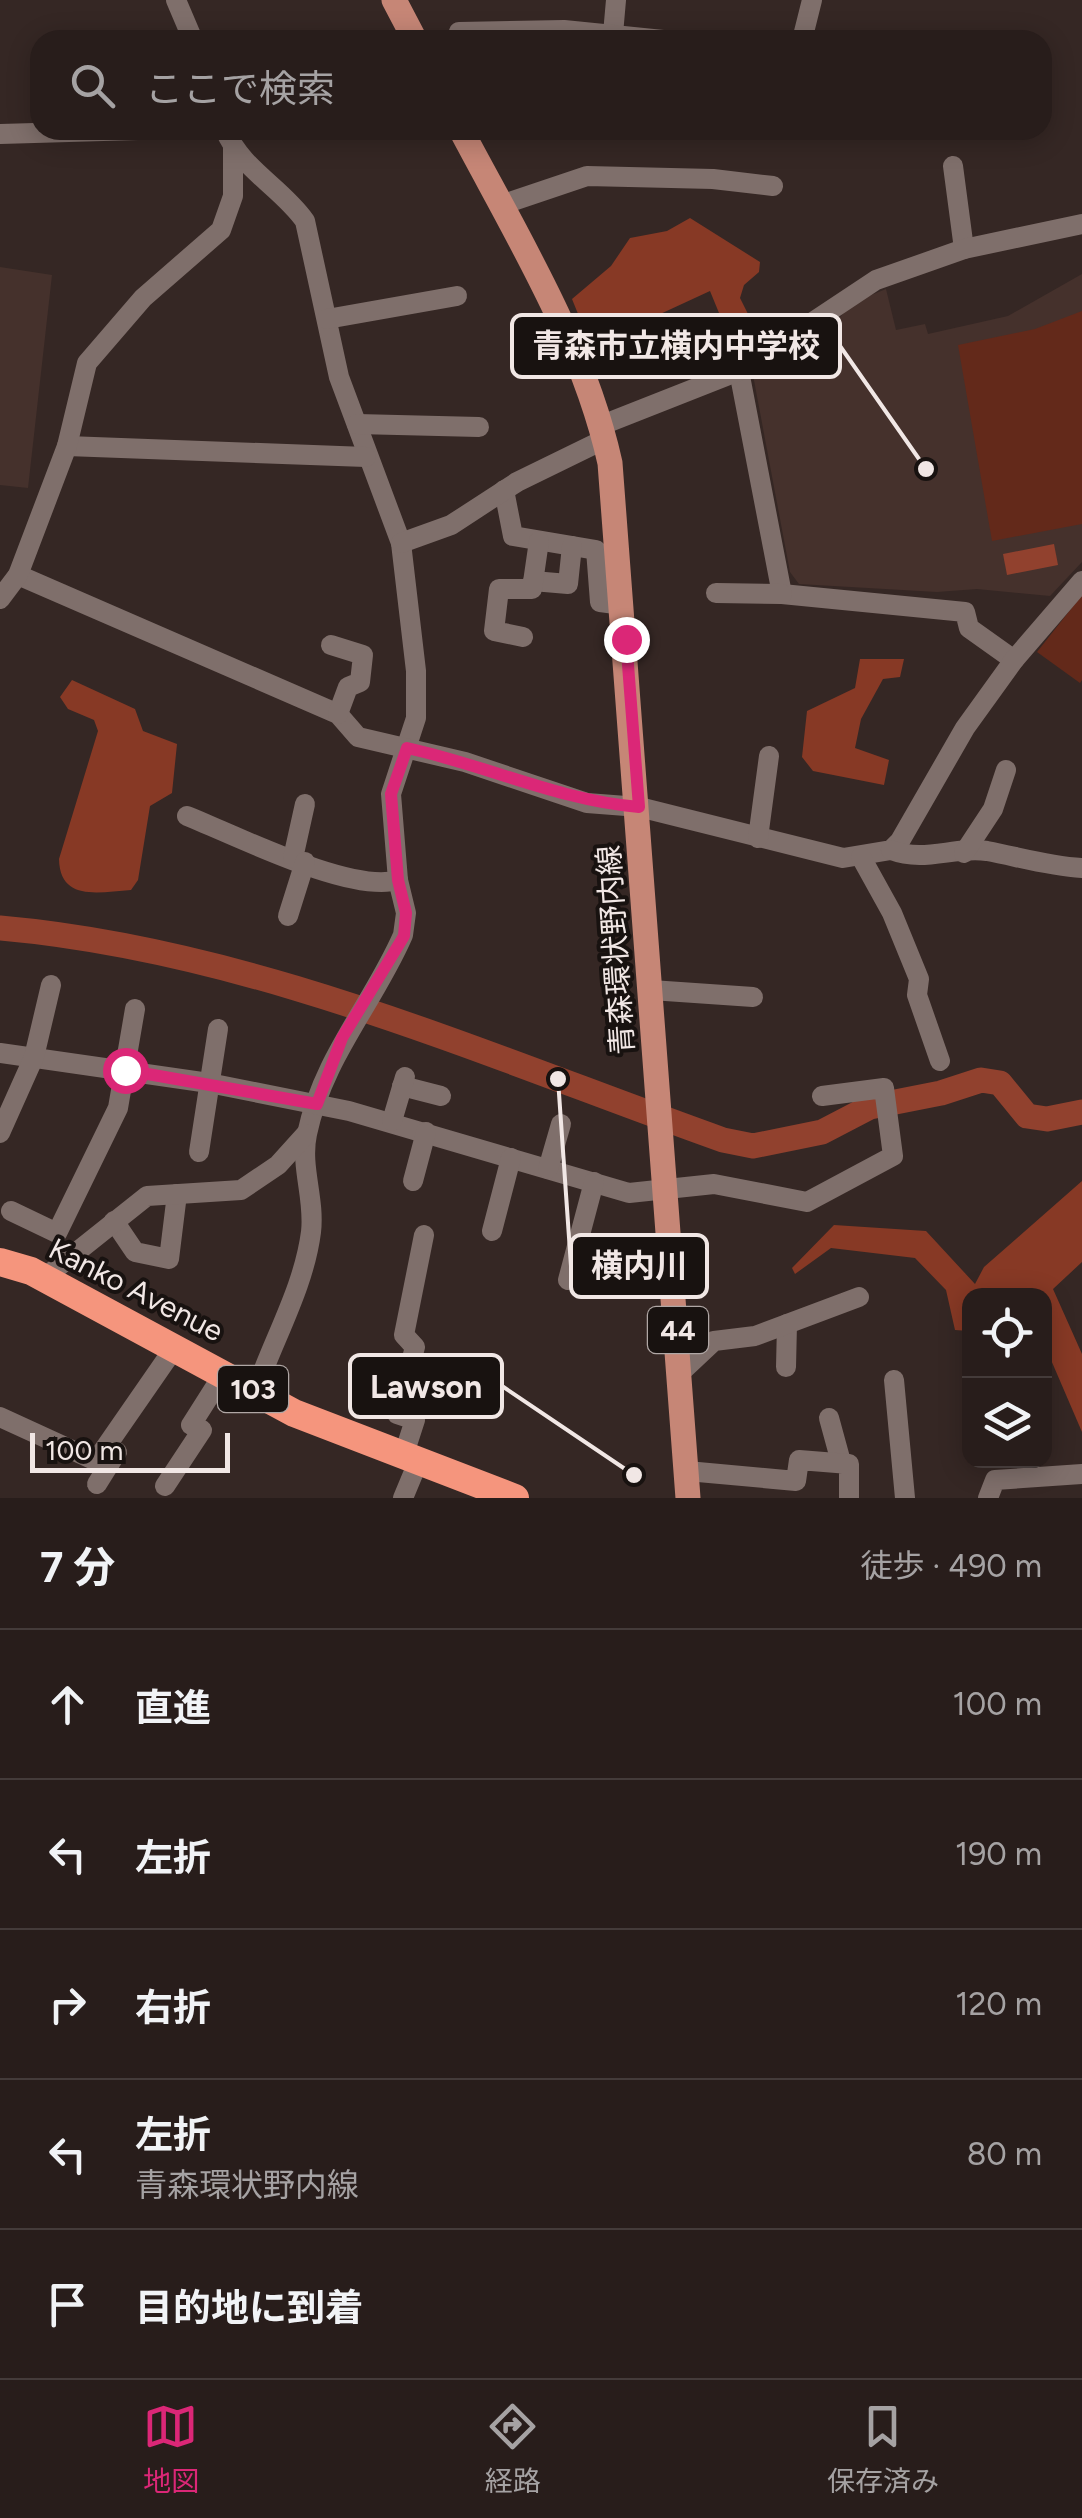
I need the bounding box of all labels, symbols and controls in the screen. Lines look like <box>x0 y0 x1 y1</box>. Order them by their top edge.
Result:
search box <box>30 30 1052 140</box>
icon: search <box>65 58 120 113</box>
text: ここで検索 <box>145 66 335 112</box>
callout: 青森市立横内中学校 <box>512 315 840 377</box>
text: 青森市立横内中学校 <box>532 327 820 365</box>
route end <box>604 617 650 663</box>
street label: 青森環状野内線 <box>590 844 641 1056</box>
route start <box>103 1048 149 1094</box>
street label: Kanko Avenue <box>43 1230 230 1349</box>
callout: 横内川 <box>571 1235 707 1297</box>
text: 横内川 <box>591 1247 687 1285</box>
map controls <box>962 1288 1052 1468</box>
button: locate <box>962 1288 1052 1378</box>
road number: 44 <box>648 1307 708 1353</box>
callout: Lawson <box>350 1355 502 1417</box>
road number: 103 <box>218 1366 288 1412</box>
text: Lawson <box>370 1368 482 1406</box>
button: layers <box>962 1378 1052 1468</box>
scale bar <box>30 1428 230 1472</box>
text: 100 m <box>45 1433 123 1467</box>
text: 7 分 <box>40 1542 115 1593</box>
text: 徒歩 · 490 m <box>860 1547 1042 1585</box>
icon: ahead <box>40 1677 95 1732</box>
text: 直進 <box>135 1685 211 1731</box>
text: 100 m <box>953 1685 1042 1723</box>
icon: left <box>40 1827 95 1882</box>
text: 左折 <box>135 1835 211 1881</box>
text: 190 m <box>955 1835 1042 1873</box>
icon: right <box>40 1977 95 2032</box>
text: 右折 <box>135 1985 211 2031</box>
text: 120 m <box>955 1985 1042 2023</box>
text: 左折 <box>135 2112 211 2158</box>
icon: left <box>40 2127 95 2182</box>
text: 80 m <box>967 2135 1042 2173</box>
text: 青森環状野内線 <box>135 2166 359 2204</box>
icon: arrive <box>40 2277 95 2332</box>
text: 目的地に到着 <box>135 2285 363 2331</box>
tab: 地図 <box>143 2399 199 2499</box>
tab: 経路 <box>485 2399 541 2499</box>
tab: 保存済み <box>827 2399 939 2499</box>

